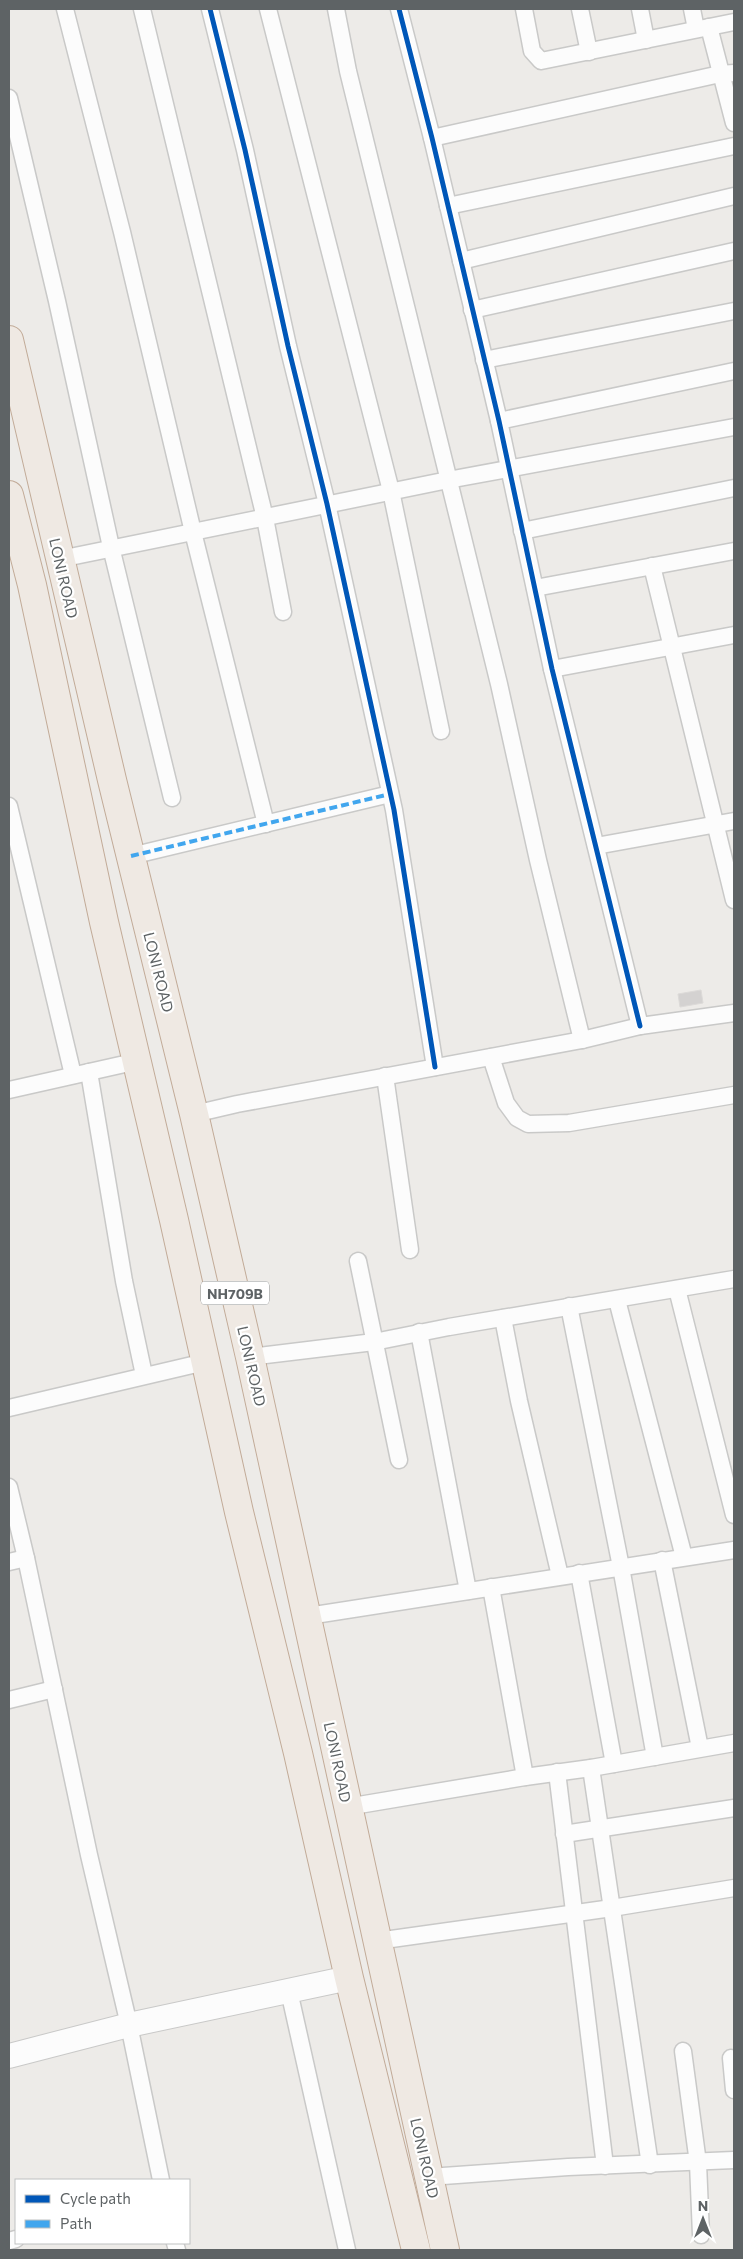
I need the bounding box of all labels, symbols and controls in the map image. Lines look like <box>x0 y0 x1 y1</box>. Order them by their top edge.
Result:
street label: LONI ROAD <box>46 536 82 620</box>
street label: LONI ROAD <box>140 930 178 1014</box>
road number: NH709B <box>201 1282 269 1305</box>
street label: LONI ROAD <box>234 1324 270 1408</box>
street label: LONI ROAD <box>321 1720 355 1804</box>
street label: LONI ROAD <box>407 2116 443 2200</box>
legend <box>15 2179 190 2244</box>
text: Cycle path <box>60 2189 131 2207</box>
north arrow <box>678 2194 728 2244</box>
text: N <box>698 2197 708 2214</box>
text: Path <box>60 2214 92 2232</box>

